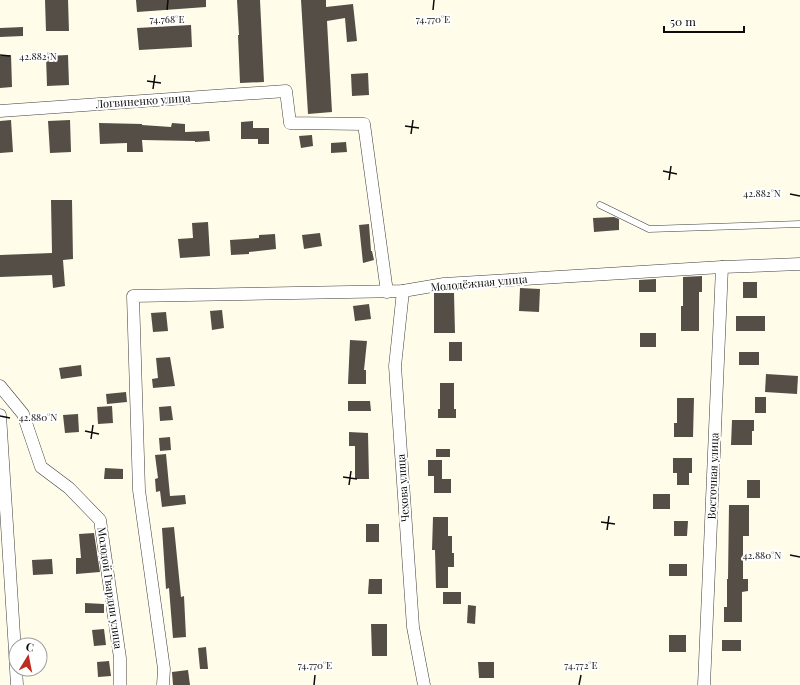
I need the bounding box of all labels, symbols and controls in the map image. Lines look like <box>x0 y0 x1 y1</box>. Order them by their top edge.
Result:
scale bar <box>664 8 744 34</box>
text: 74.768°E <box>149 12 185 26</box>
text: 74.770°E <box>416 12 450 26</box>
text: 50 m <box>670 13 696 29</box>
text: 42.882°N <box>19 49 57 63</box>
street label: Логвиненко улица <box>94 90 191 111</box>
text: 42.882°N <box>743 186 781 200</box>
street label: Молодёжная улица <box>430 271 529 294</box>
text: 42.880°N <box>19 410 57 424</box>
street label: Восточная улица <box>703 432 722 520</box>
street label: Чехова улица <box>393 453 412 523</box>
street label: Молодой Гвардии улица <box>95 526 127 650</box>
text: 42.880°N <box>743 548 781 562</box>
north arrow <box>8 637 48 677</box>
text: С <box>25 639 35 655</box>
text: 74.770°E <box>298 658 332 672</box>
text: 74.772°E <box>564 658 598 672</box>

